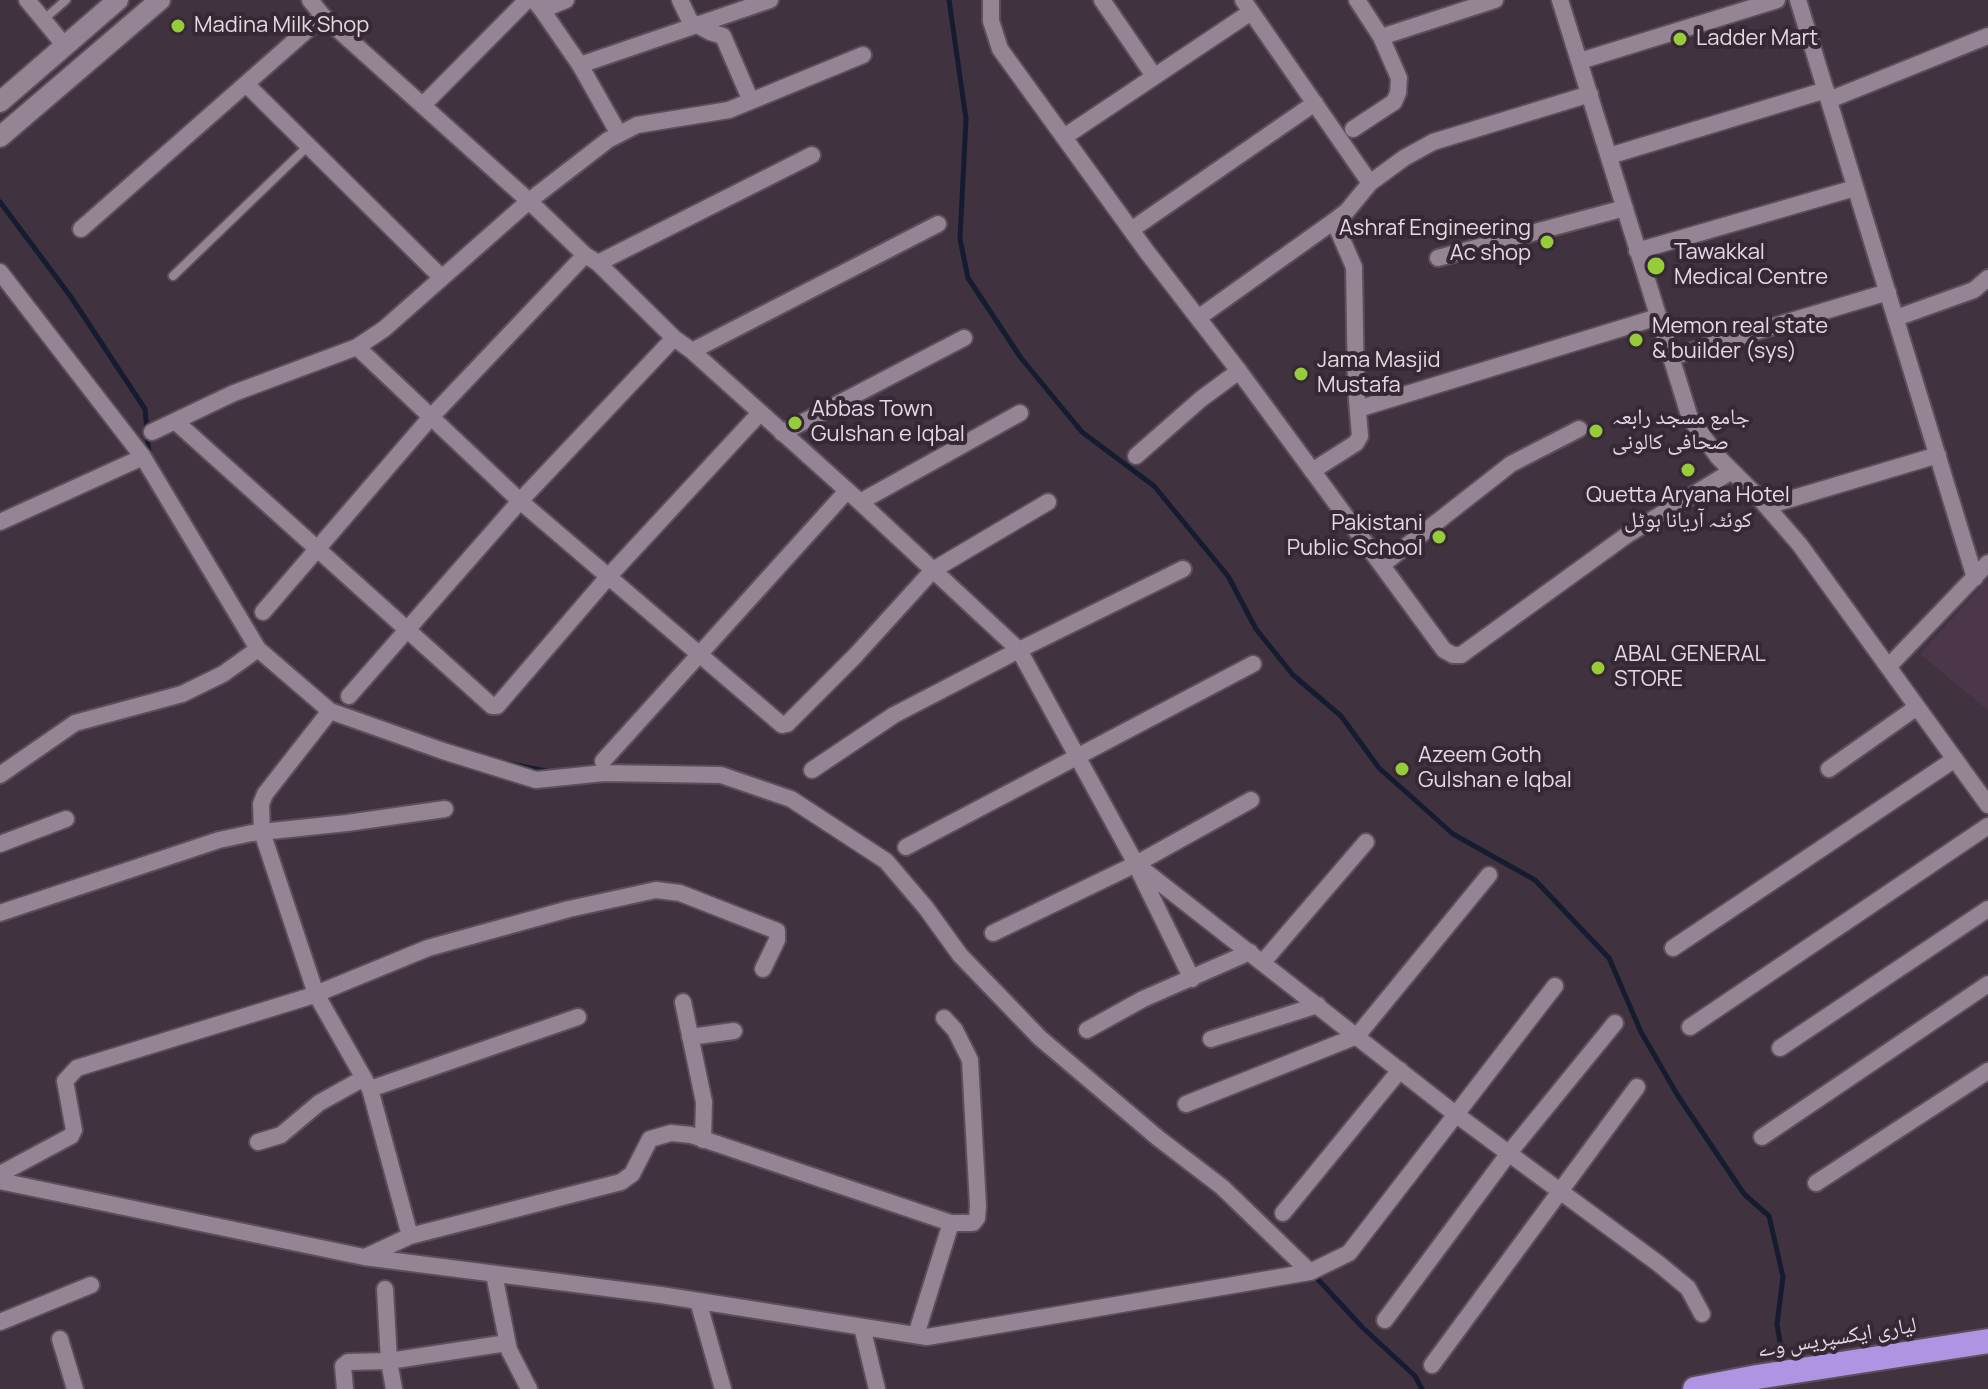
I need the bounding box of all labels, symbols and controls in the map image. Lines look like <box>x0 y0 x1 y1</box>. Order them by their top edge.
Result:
place label: Madina Milk Shop <box>194 13 369 39</box>
marker: Madina Milk Shop <box>169 17 187 35</box>
place label: Ladder Mart <box>1696 26 1818 52</box>
marker: Ladder Mart <box>1671 30 1689 48</box>
place label: Ashraf Engineering Ac shop <box>1339 216 1531 268</box>
marker: Ashraf Engineering Ac shop <box>1538 233 1556 251</box>
place label: Tawakkal Medical Centre <box>1674 240 1828 292</box>
marker: Tawakkal Medical Centre <box>1645 255 1667 277</box>
place label: Memon real state & builder (sys) <box>1652 314 1828 366</box>
marker: Memon real state & builder (sys) <box>1627 331 1645 349</box>
place label: Jama Masjid Mustafa <box>1317 348 1441 400</box>
marker: Jama Masjid Mustafa <box>1292 365 1310 383</box>
place label: Abbas Town Gulshan e Iqbal <box>811 397 965 448</box>
place label: جامع مسجد رابعہ صحافی کالونی <box>1612 405 1750 456</box>
marker: Abbas Town Gulshan e Iqbal <box>786 414 804 432</box>
marker: جامع مسجد رابعہ صحافی کالونی <box>1587 422 1605 440</box>
marker: Quetta Aryana Hotel کوئٹہ آریانا ہوٹل <box>1679 461 1697 479</box>
place label: Quetta Aryana Hotel کوئٹہ آریانا ہوٹل <box>1586 483 1790 534</box>
place label: Pakistani Public School <box>1287 511 1423 562</box>
marker: Pakistani Public School <box>1430 528 1448 546</box>
place label: ABAL GENERAL STORE <box>1614 642 1766 694</box>
marker: ABAL GENERAL STORE <box>1589 659 1607 677</box>
place label: Azeem Goth Gulshan e Iqbal <box>1418 743 1572 794</box>
marker: Azeem Goth Gulshan e Iqbal <box>1393 760 1411 778</box>
street label: لیاری ایکسپریس وے <box>1756 1312 1918 1364</box>

